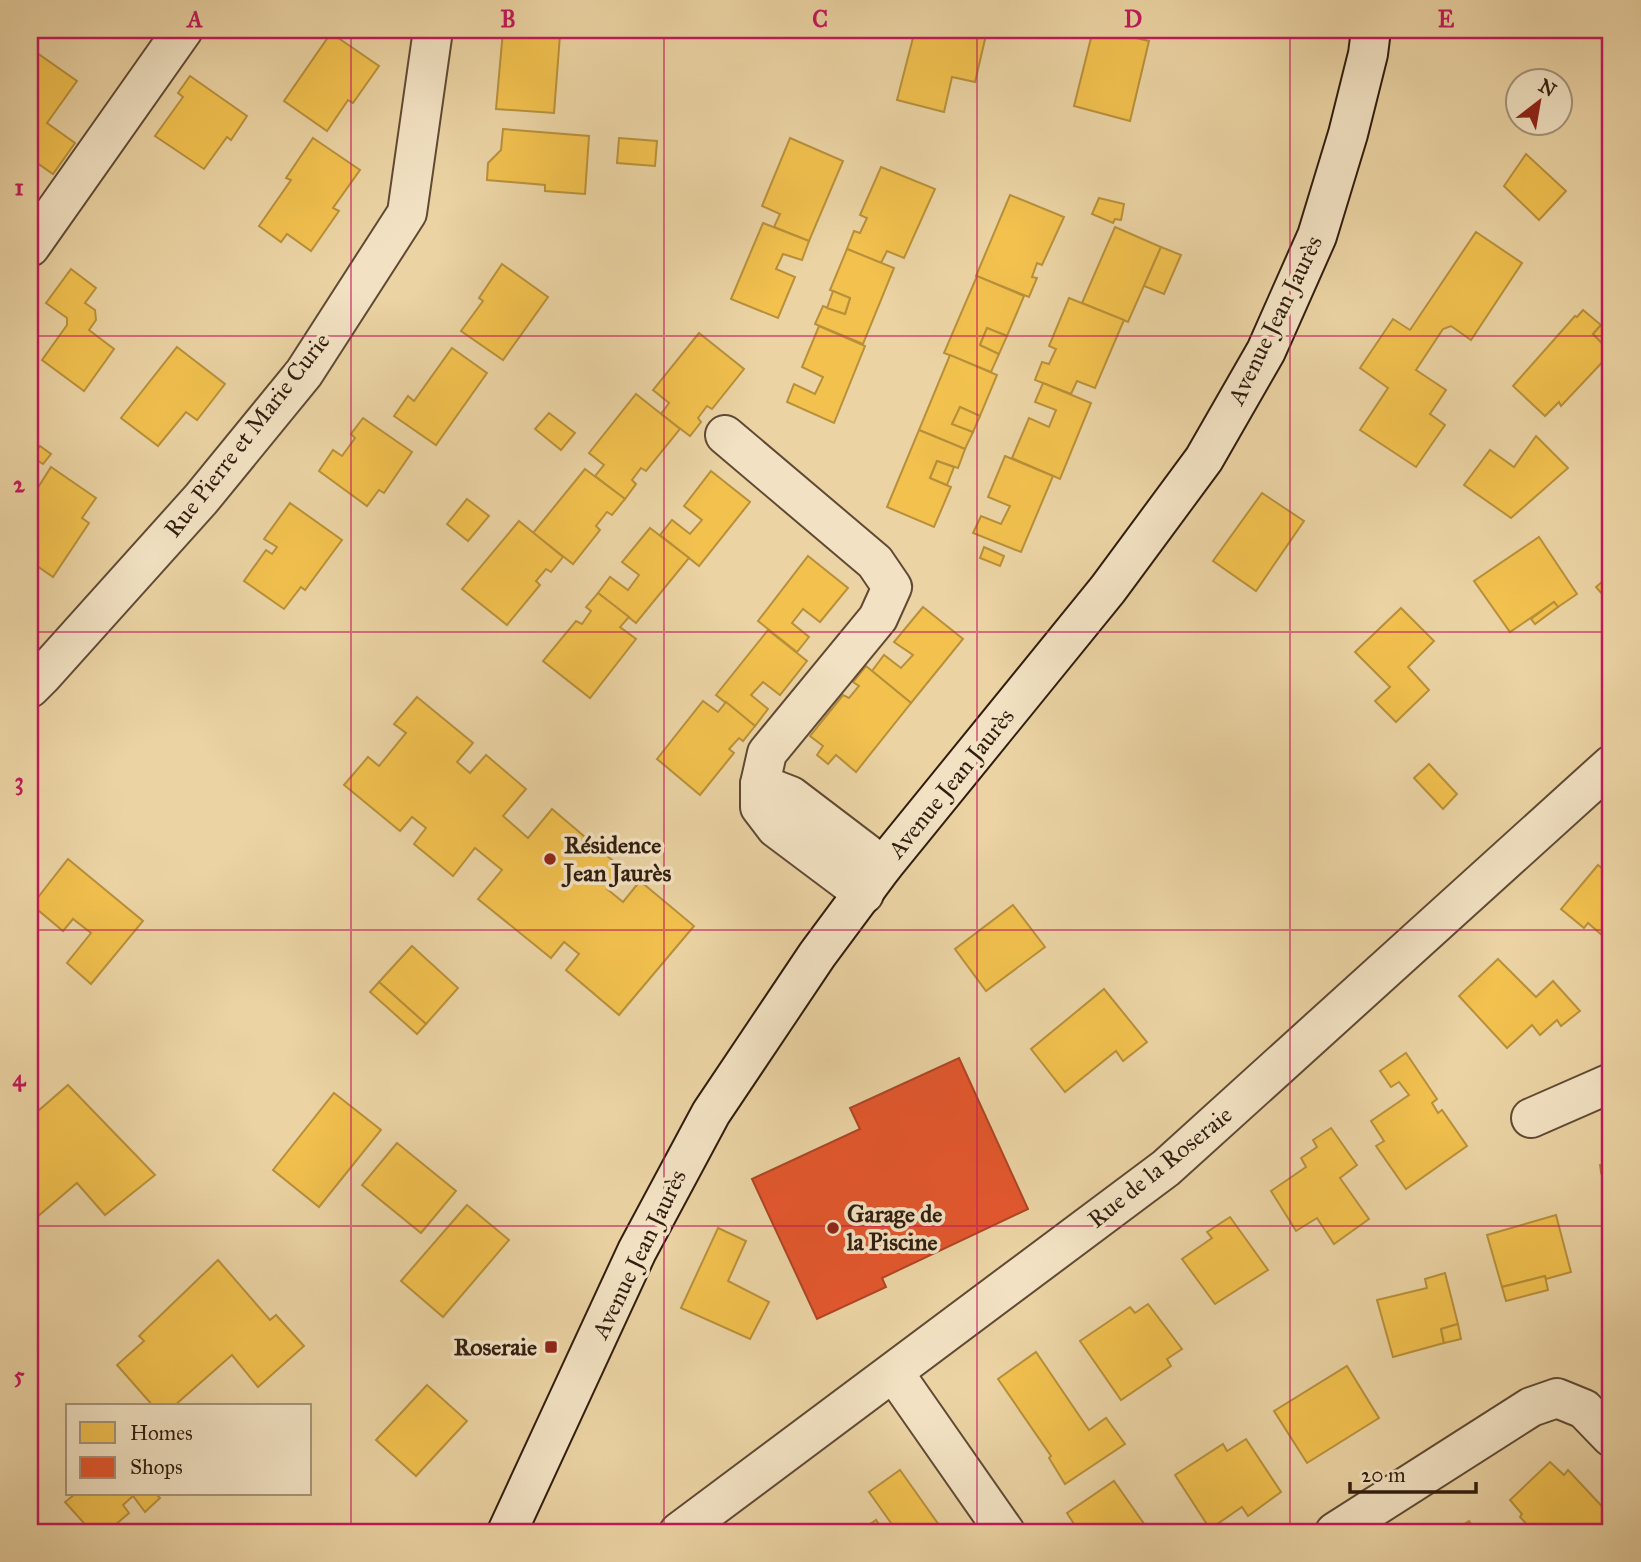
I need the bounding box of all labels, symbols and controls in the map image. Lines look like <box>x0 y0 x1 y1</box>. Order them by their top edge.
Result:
text: A <box>185 5 203 33</box>
text: B <box>500 5 516 33</box>
text: C <box>812 5 828 33</box>
text: D <box>1124 5 1142 33</box>
text: E <box>1438 5 1455 33</box>
north arrow <box>1504 66 1574 136</box>
text: N <box>1535 74 1560 102</box>
text: 1 <box>14 173 24 201</box>
street label: Avenue Jean Jaurès <box>1221 231 1329 410</box>
street label: Rue Pierre et Marie Curie <box>158 327 336 543</box>
text: 2 <box>13 470 25 498</box>
street label: Avenue Jean Jaurès <box>881 702 1021 865</box>
text: 3 <box>14 767 24 796</box>
place label: Résidence Jean Jaurès <box>561 830 671 888</box>
marker: Résidence Jean Jaurès <box>542 851 558 867</box>
text: 4 <box>13 1064 27 1092</box>
street label: Rue de la Roseraie <box>1082 1100 1238 1234</box>
street label: Avenue Jean Jaurès <box>585 1165 693 1344</box>
place label: Garage de la Piscine <box>846 1199 942 1257</box>
marker: Garage de la Piscine <box>825 1220 841 1236</box>
place label: Roseraie <box>454 1332 537 1362</box>
marker: Roseraie <box>543 1339 559 1355</box>
text: 5 <box>14 1361 25 1389</box>
legend <box>66 1404 312 1496</box>
text: Homes <box>130 1420 193 1446</box>
scale bar <box>1350 1450 1476 1494</box>
text: Shops <box>130 1454 183 1480</box>
text: 20 m <box>1361 1462 1406 1488</box>

